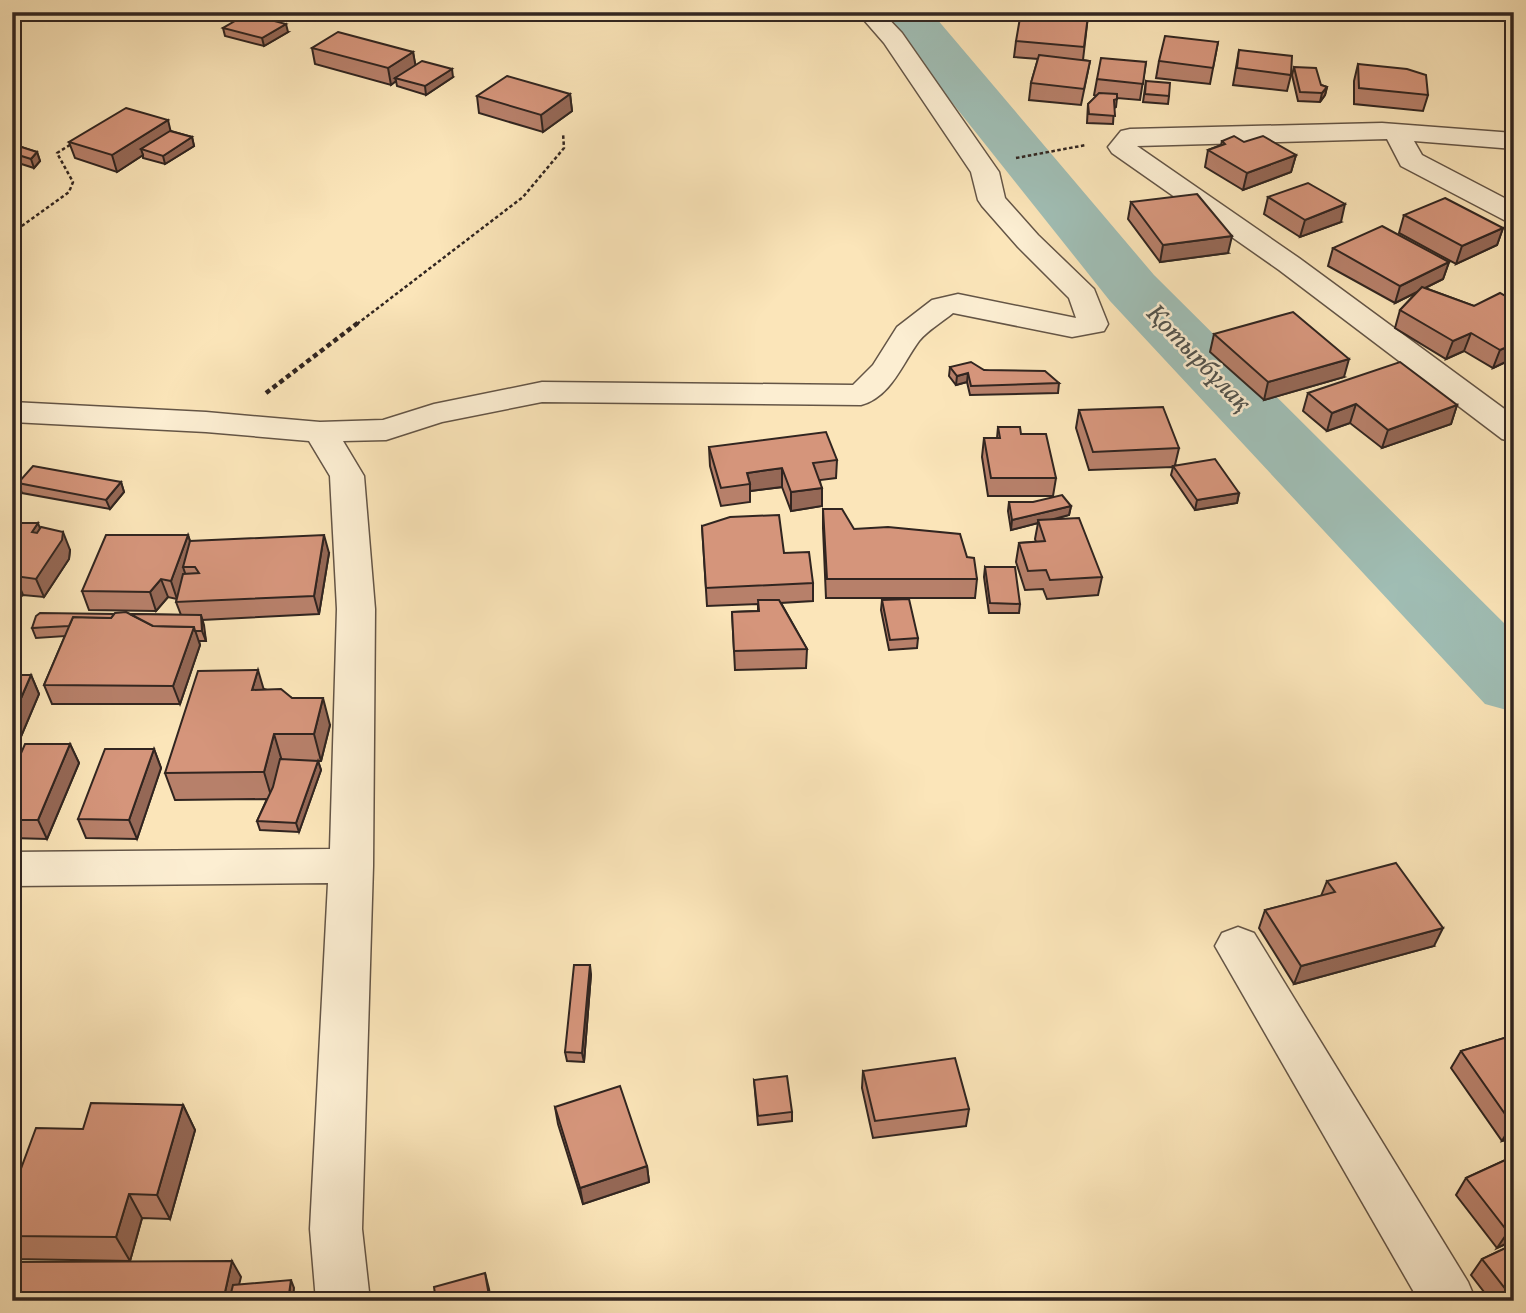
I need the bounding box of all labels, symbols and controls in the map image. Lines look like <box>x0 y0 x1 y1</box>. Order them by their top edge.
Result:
water label: Қотырбұлақ <box>1137 297 1259 421</box>

